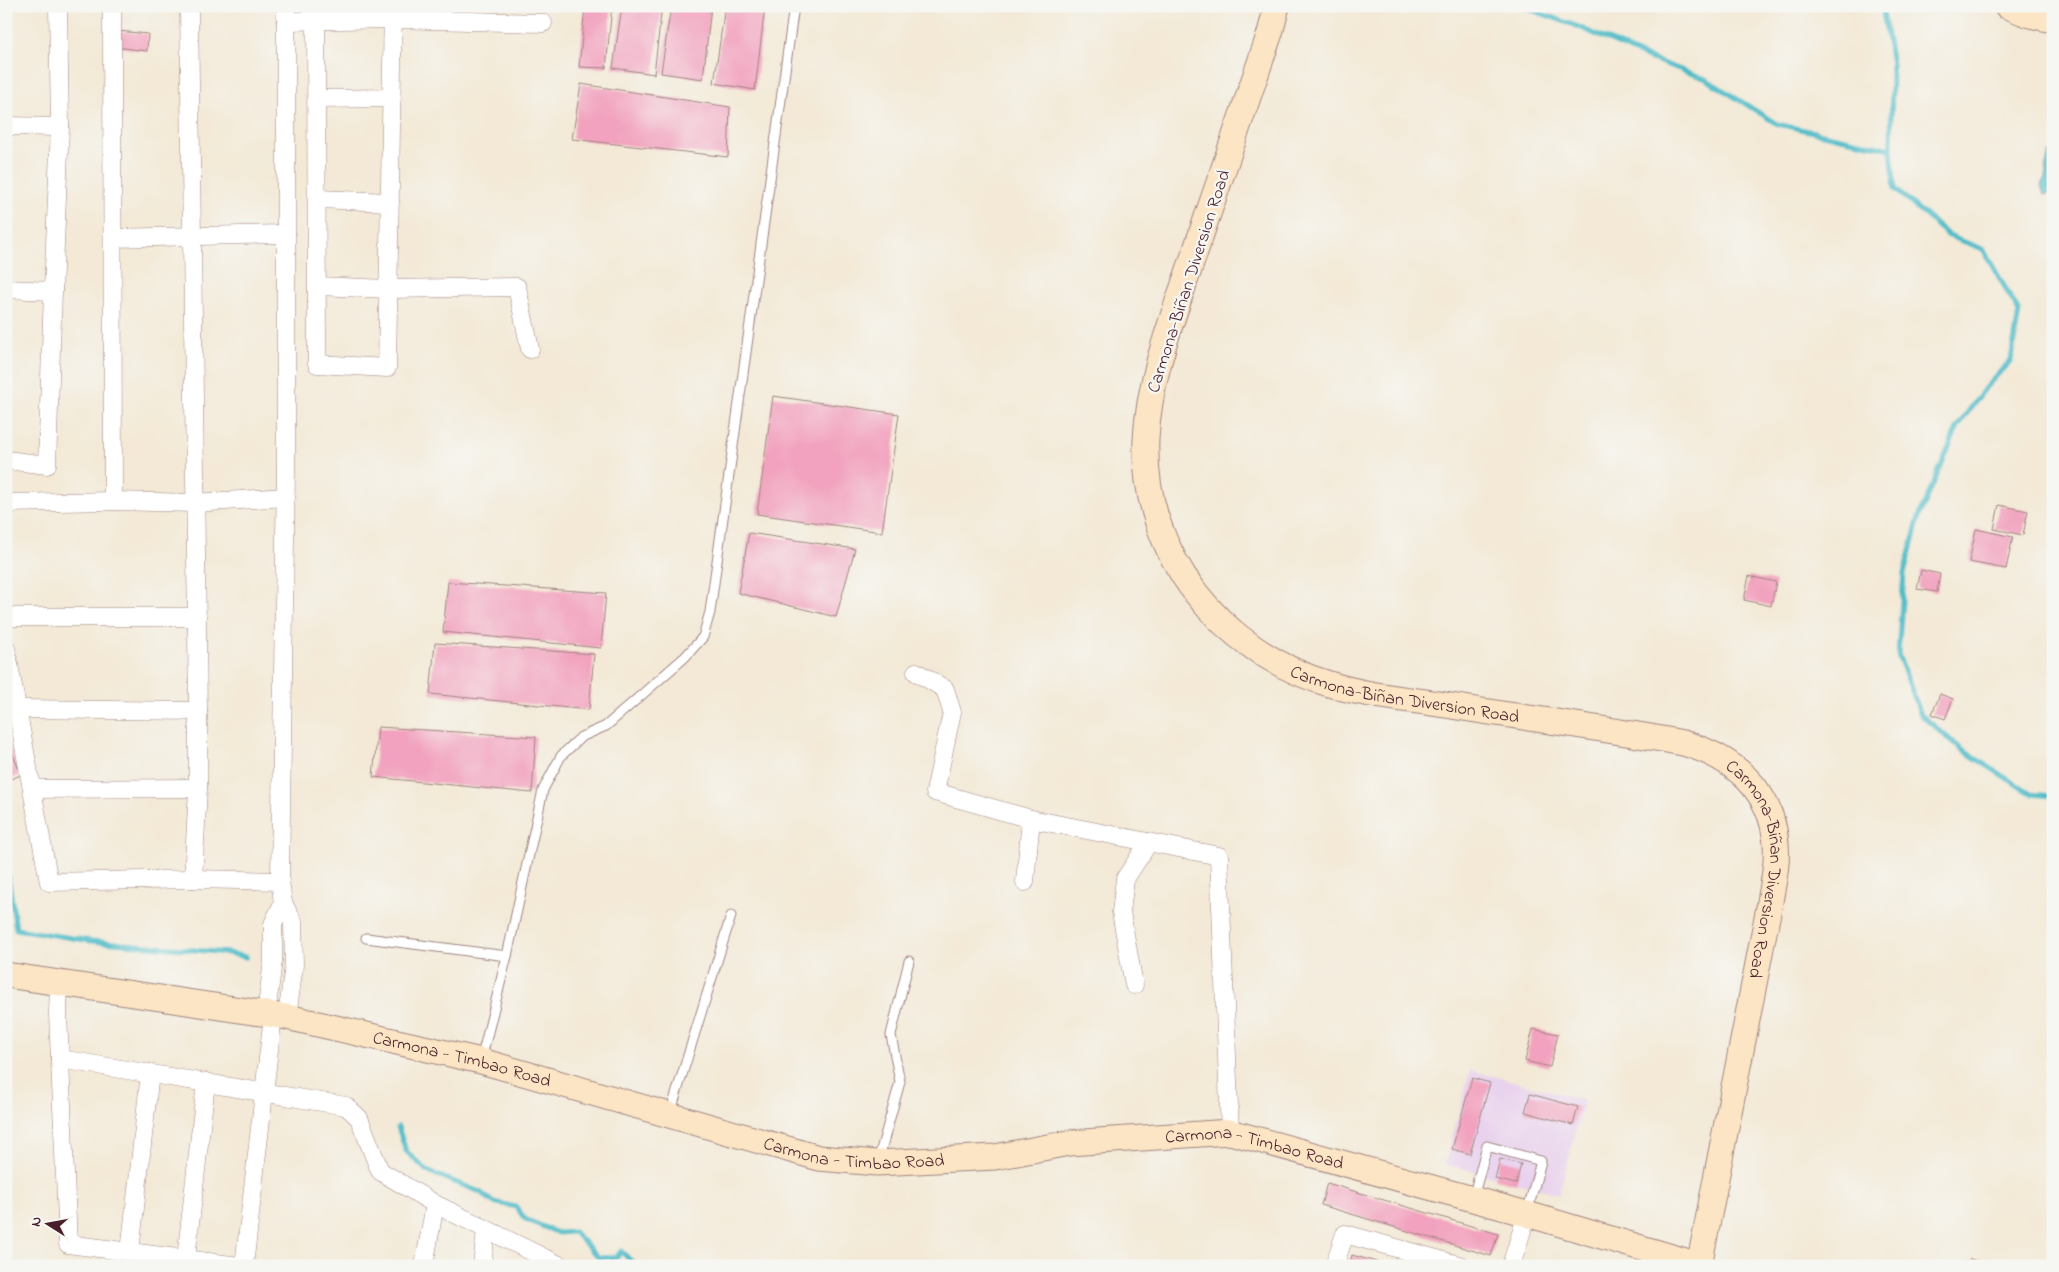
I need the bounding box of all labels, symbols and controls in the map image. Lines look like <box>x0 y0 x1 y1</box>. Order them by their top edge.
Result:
street label: Carmona-Biñan Diversion Road <box>1142 167 1238 396</box>
street label: Carmona-Biñan Diversion Road <box>1285 660 1521 731</box>
street label: Carmona-Biñan Diversion Road <box>1720 754 1788 980</box>
street label: Carmona - Timbao Road <box>370 1026 554 1095</box>
street label: Carmona - Timbao Road <box>1164 1121 1346 1178</box>
street label: Carmona - Timbao Road <box>760 1132 945 1178</box>
north arrow <box>22 1200 72 1250</box>
text: N <box>26 1215 48 1228</box>

